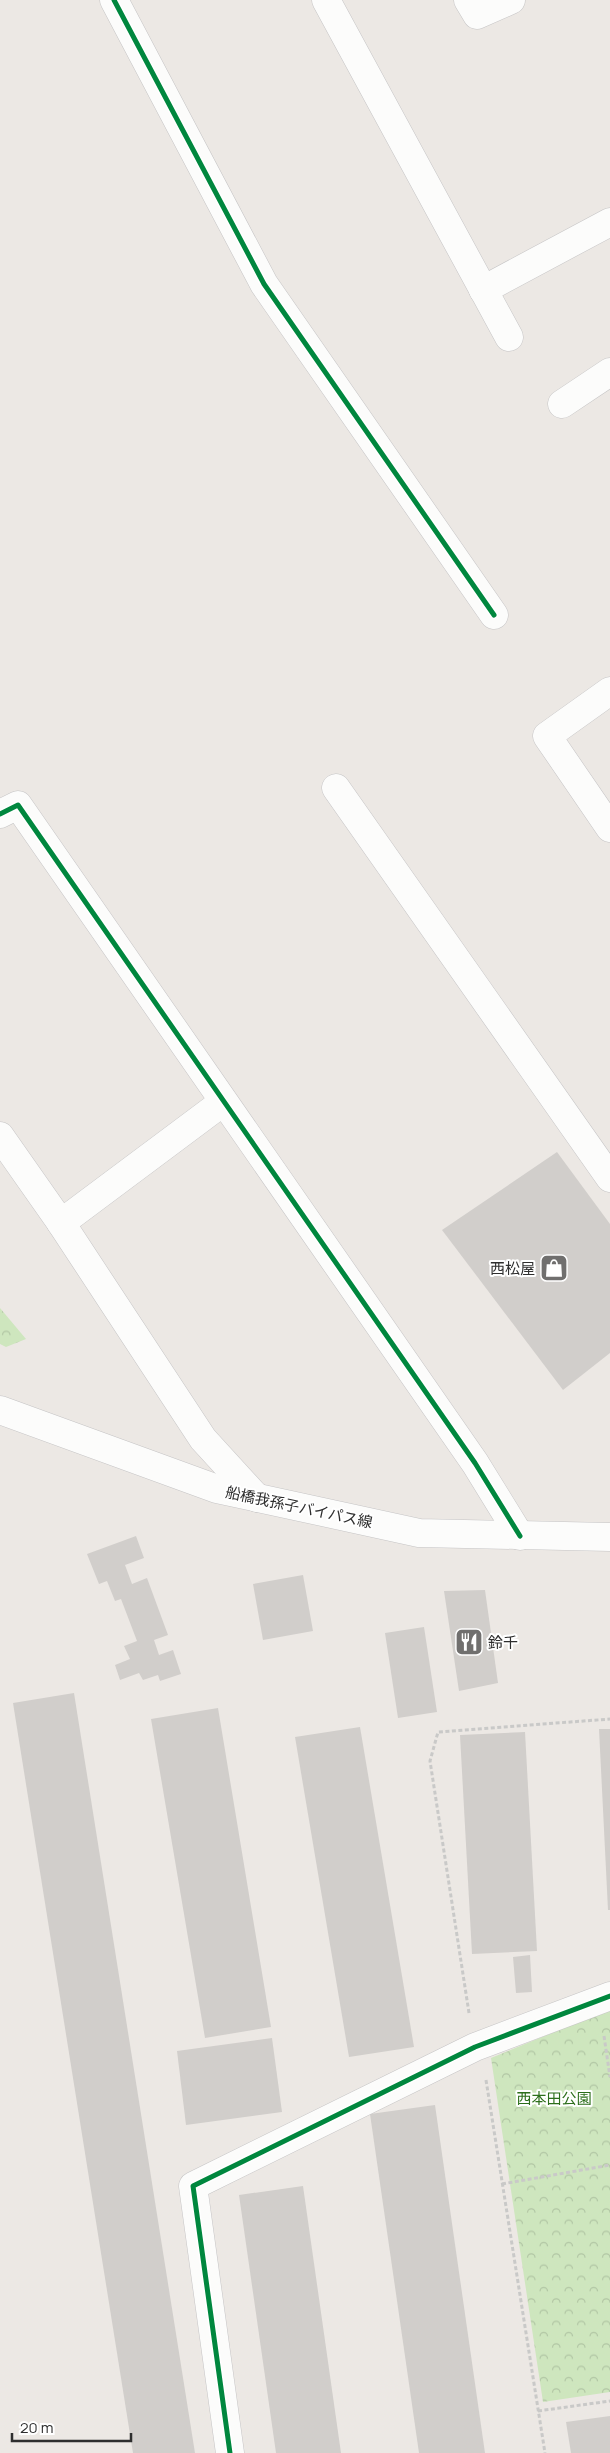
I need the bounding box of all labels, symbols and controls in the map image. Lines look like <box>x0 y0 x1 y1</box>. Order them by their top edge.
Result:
shop icon: 西松屋 <box>539 1253 569 1283</box>
place label: 西松屋 <box>490 1258 535 1279</box>
street label: 船橋我孫子バイパス線 <box>224 1481 374 1533</box>
restaurant icon: 鈴千 <box>454 1627 484 1657</box>
place label: 鈴千 <box>488 1632 518 1653</box>
park label: 西本田公園 <box>516 2088 592 2109</box>
scale bar <box>12 2410 131 2442</box>
text: 20 m <box>20 2417 53 2438</box>

